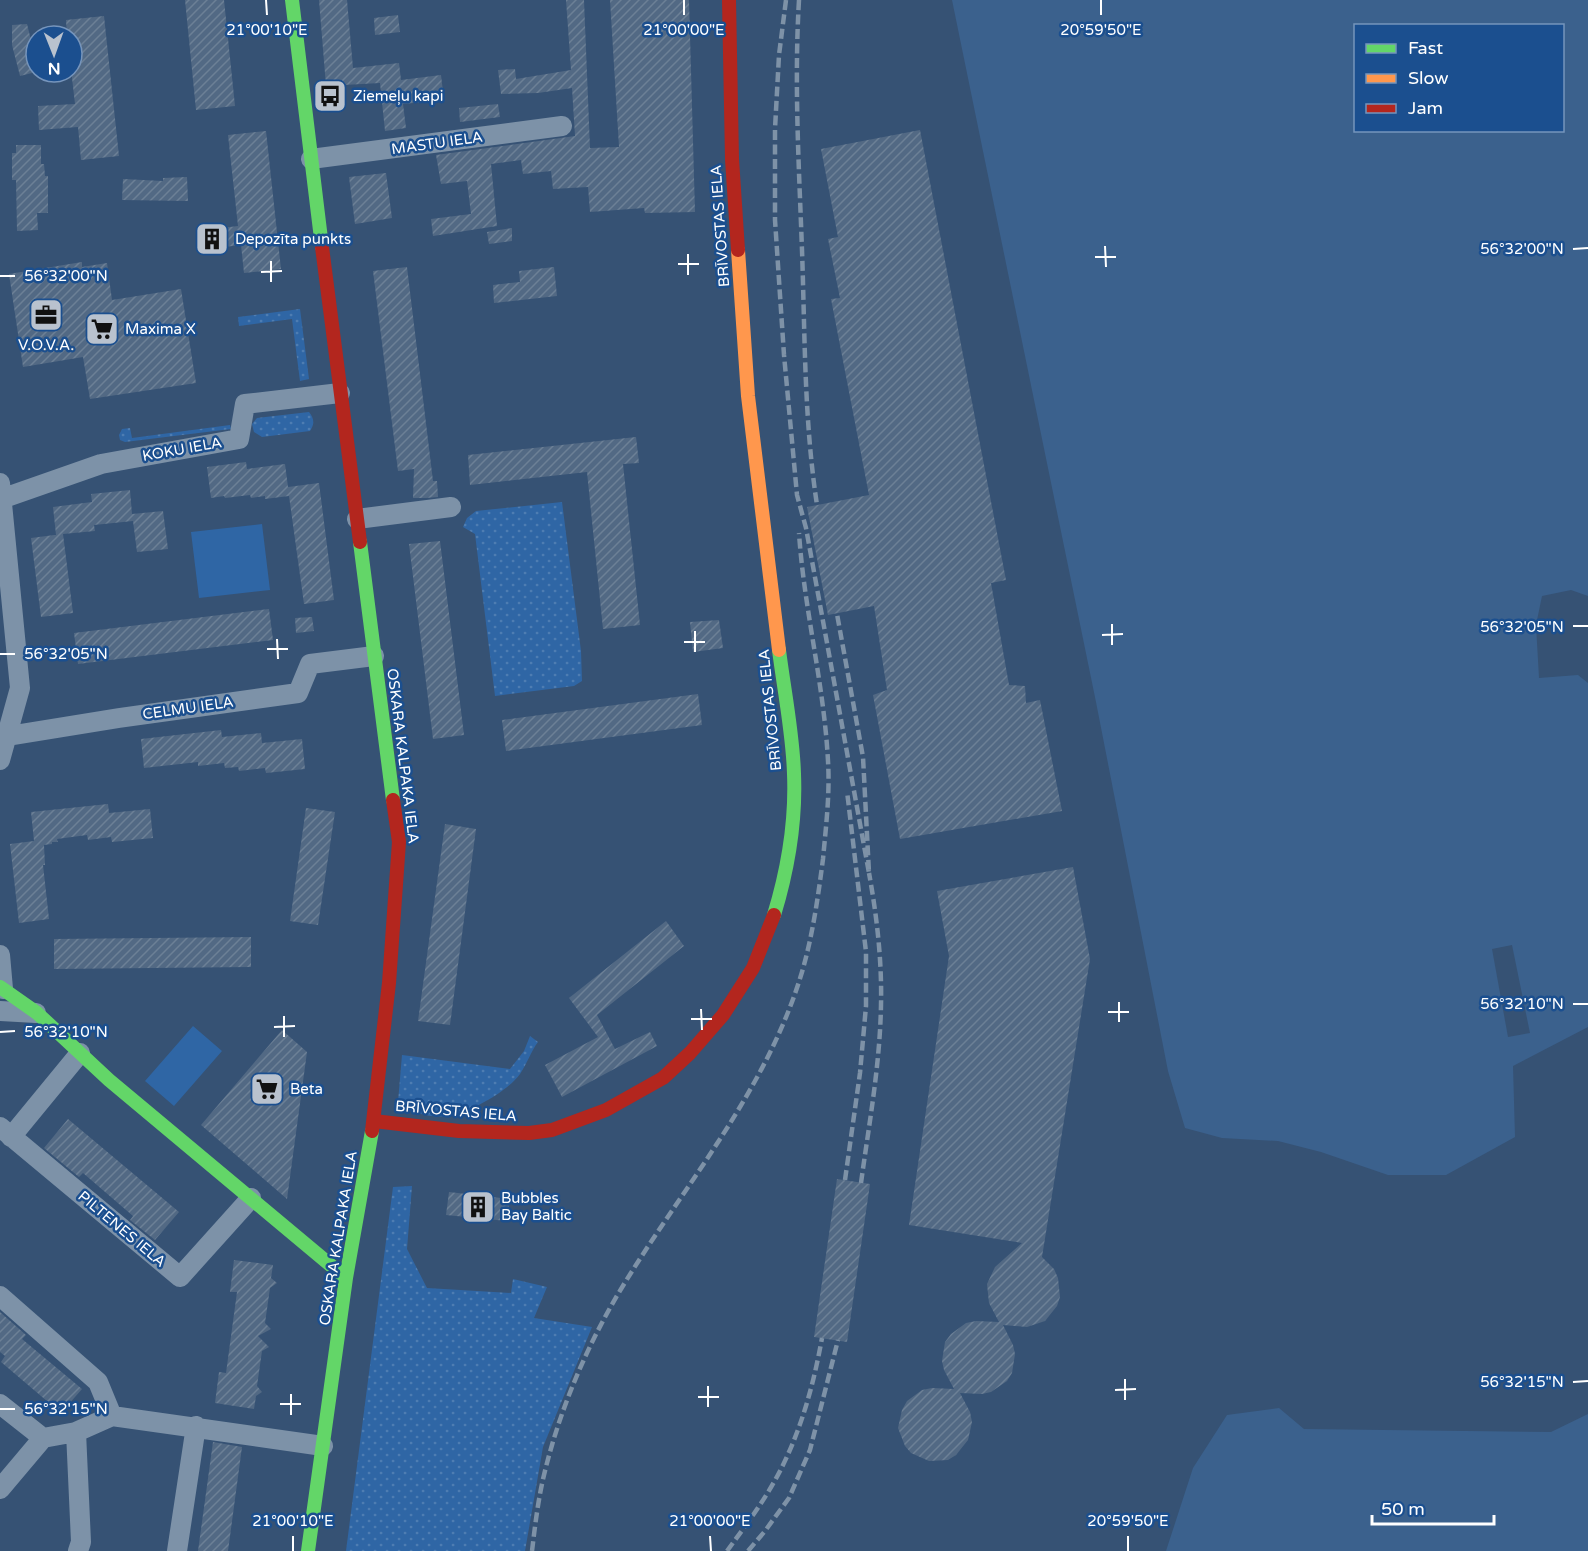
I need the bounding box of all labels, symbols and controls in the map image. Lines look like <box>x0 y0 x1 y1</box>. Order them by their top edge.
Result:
text: 21°00'10"E <box>226 21 308 39</box>
text: 21°00'00"E <box>643 21 725 39</box>
text: 20°59'50"E <box>1060 21 1142 39</box>
north arrow <box>24 24 84 84</box>
legend <box>1354 24 1564 132</box>
text: Fast <box>1408 37 1443 59</box>
text: N <box>48 58 61 78</box>
text: Slow <box>1408 67 1449 89</box>
bus stop icon: Ziemeļu kapi <box>312 78 348 114</box>
place label: Ziemeļu kapi <box>353 87 443 105</box>
text: Jam <box>1408 97 1443 119</box>
street label: MASTU IELA <box>390 128 484 158</box>
street label: BRĪVOSTAS IELA <box>707 164 733 288</box>
building icon: Depozīta punkts <box>194 221 230 257</box>
place label: Depozīta punkts <box>235 230 351 248</box>
text: 56°32'00"N <box>1480 240 1564 258</box>
text: 56°32'00"N <box>24 267 108 285</box>
office icon: V.O.V.A. <box>28 297 64 333</box>
supermarket icon: Maxima X <box>84 311 120 347</box>
place label: Maxima X <box>125 320 196 338</box>
place label: V.O.V.A. <box>18 336 74 354</box>
street label: KOKU IELA <box>141 433 223 465</box>
text: 56°32'05"N <box>1480 618 1564 636</box>
text: 56°32'05"N <box>24 645 108 663</box>
street label: BRĪVOSTAS IELA <box>755 648 785 772</box>
street label: OSKARA KALPAKA IELA <box>383 667 423 845</box>
street label: CELMU IELA <box>141 693 235 723</box>
text: 56°32'10"N <box>1480 995 1564 1013</box>
text: 56°32'10"N <box>24 1023 108 1041</box>
supermarket icon: Beta <box>249 1071 285 1107</box>
place label: Beta <box>290 1080 323 1098</box>
street label: BRĪVOSTAS IELA <box>394 1097 518 1125</box>
street label: OSKARA KALPAKA IELA <box>315 1149 361 1327</box>
street label: PILTENES IELA <box>75 1187 169 1271</box>
building icon: Bubbles Bay Baltic <box>460 1189 496 1225</box>
place label: Bubbles Bay Baltic <box>501 1189 572 1224</box>
text: 56°32'15"N <box>1480 1373 1564 1391</box>
text: 56°32'15"N <box>24 1400 108 1418</box>
scale bar <box>1372 1488 1494 1526</box>
text: 50 m <box>1381 1498 1425 1520</box>
text: 21°00'10"E <box>252 1512 334 1530</box>
text: 21°00'00"E <box>669 1512 751 1530</box>
text: 20°59'50"E <box>1087 1512 1169 1530</box>

